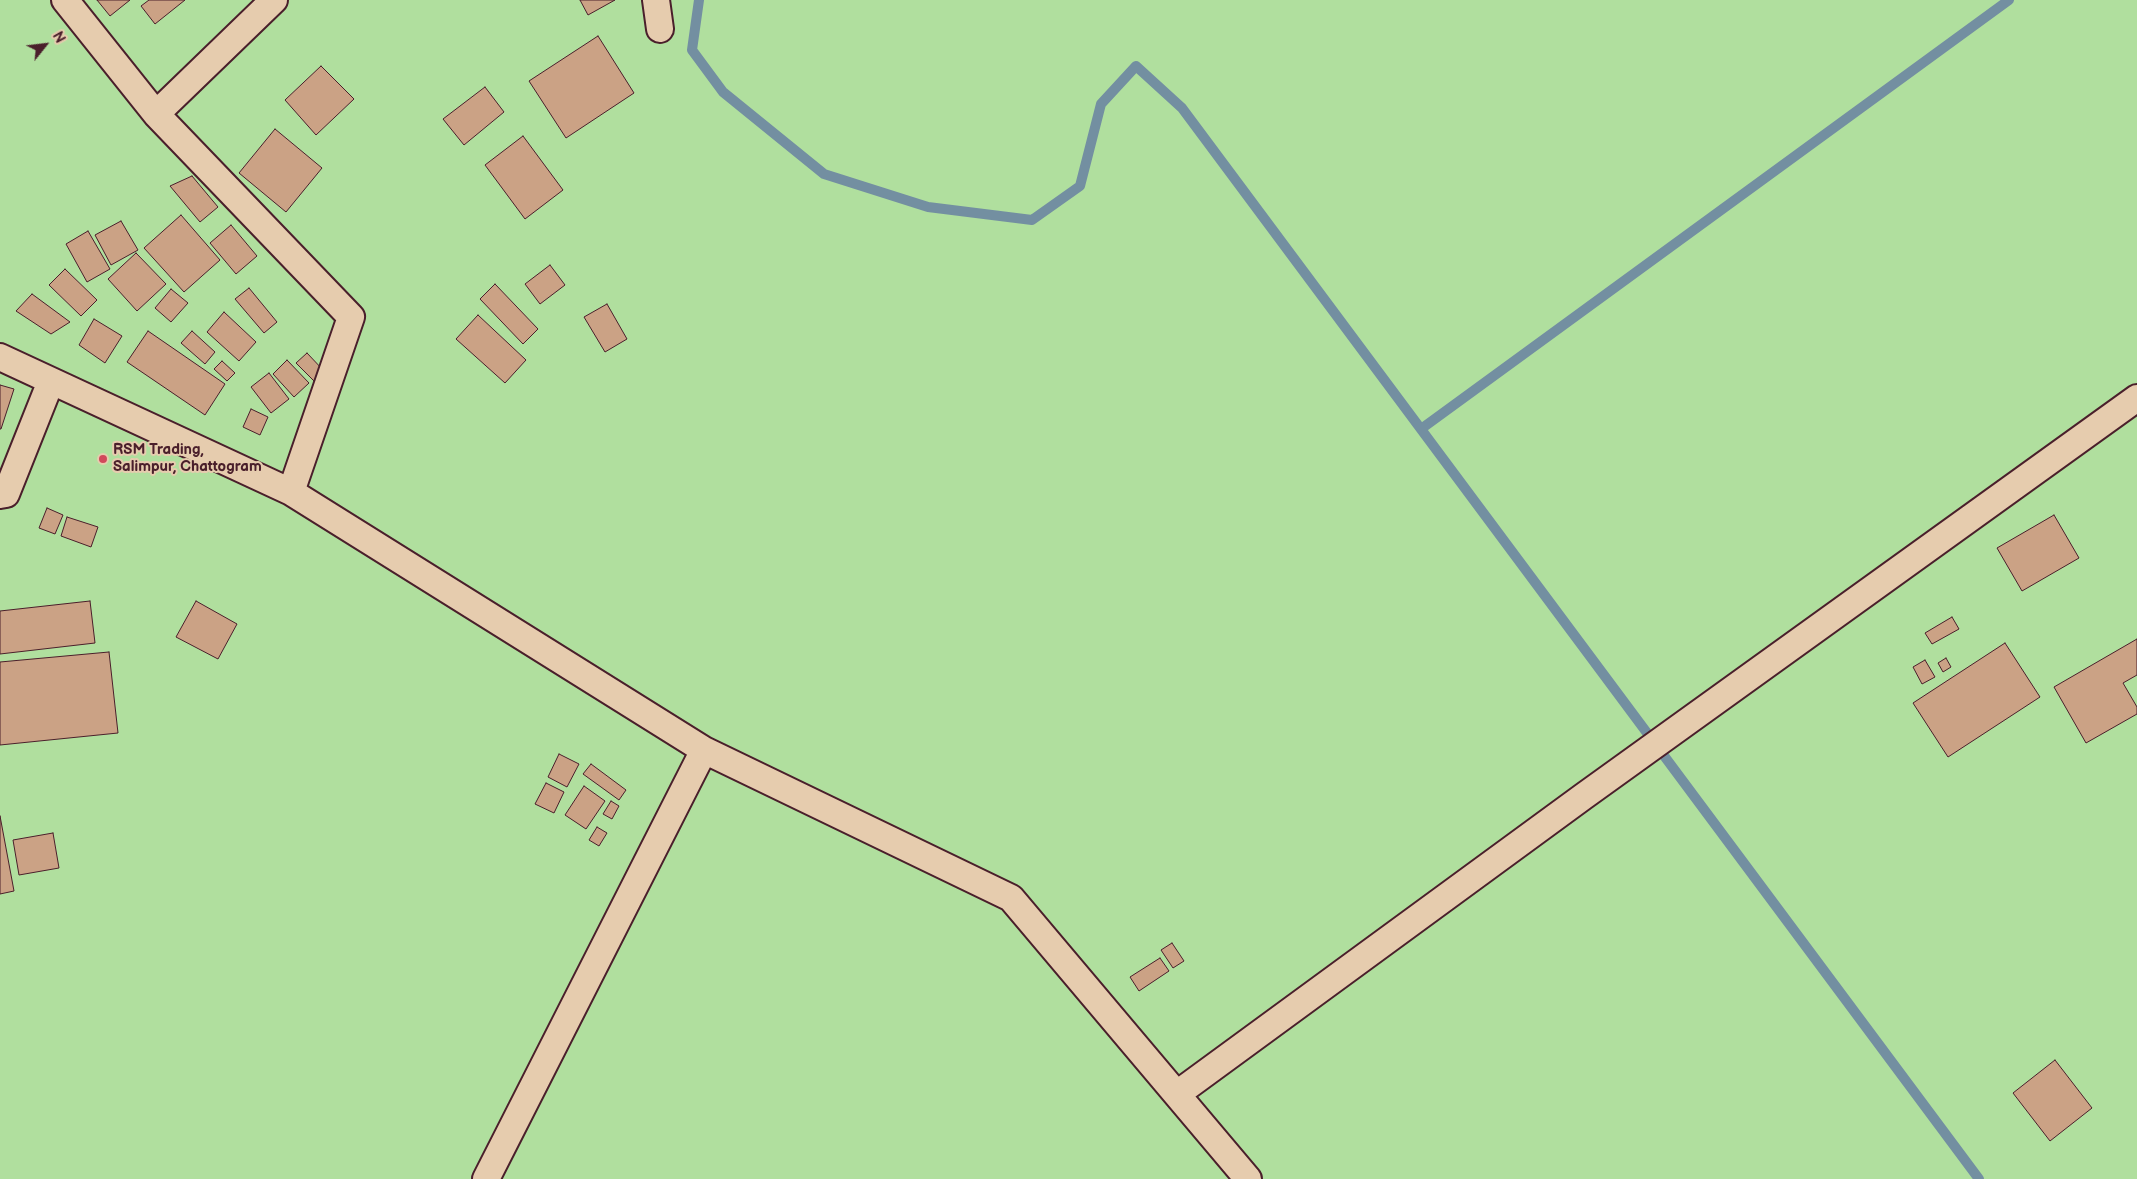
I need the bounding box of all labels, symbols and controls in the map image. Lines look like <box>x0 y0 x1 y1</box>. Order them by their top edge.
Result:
north arrow <box>20 20 70 70</box>
text: N <box>49 29 69 46</box>
place label: RSM Trading, Salimpur, Chattogram <box>113 441 262 476</box>
marker: RSM Trading, Salimpur, Chattogram <box>97 453 109 465</box>

